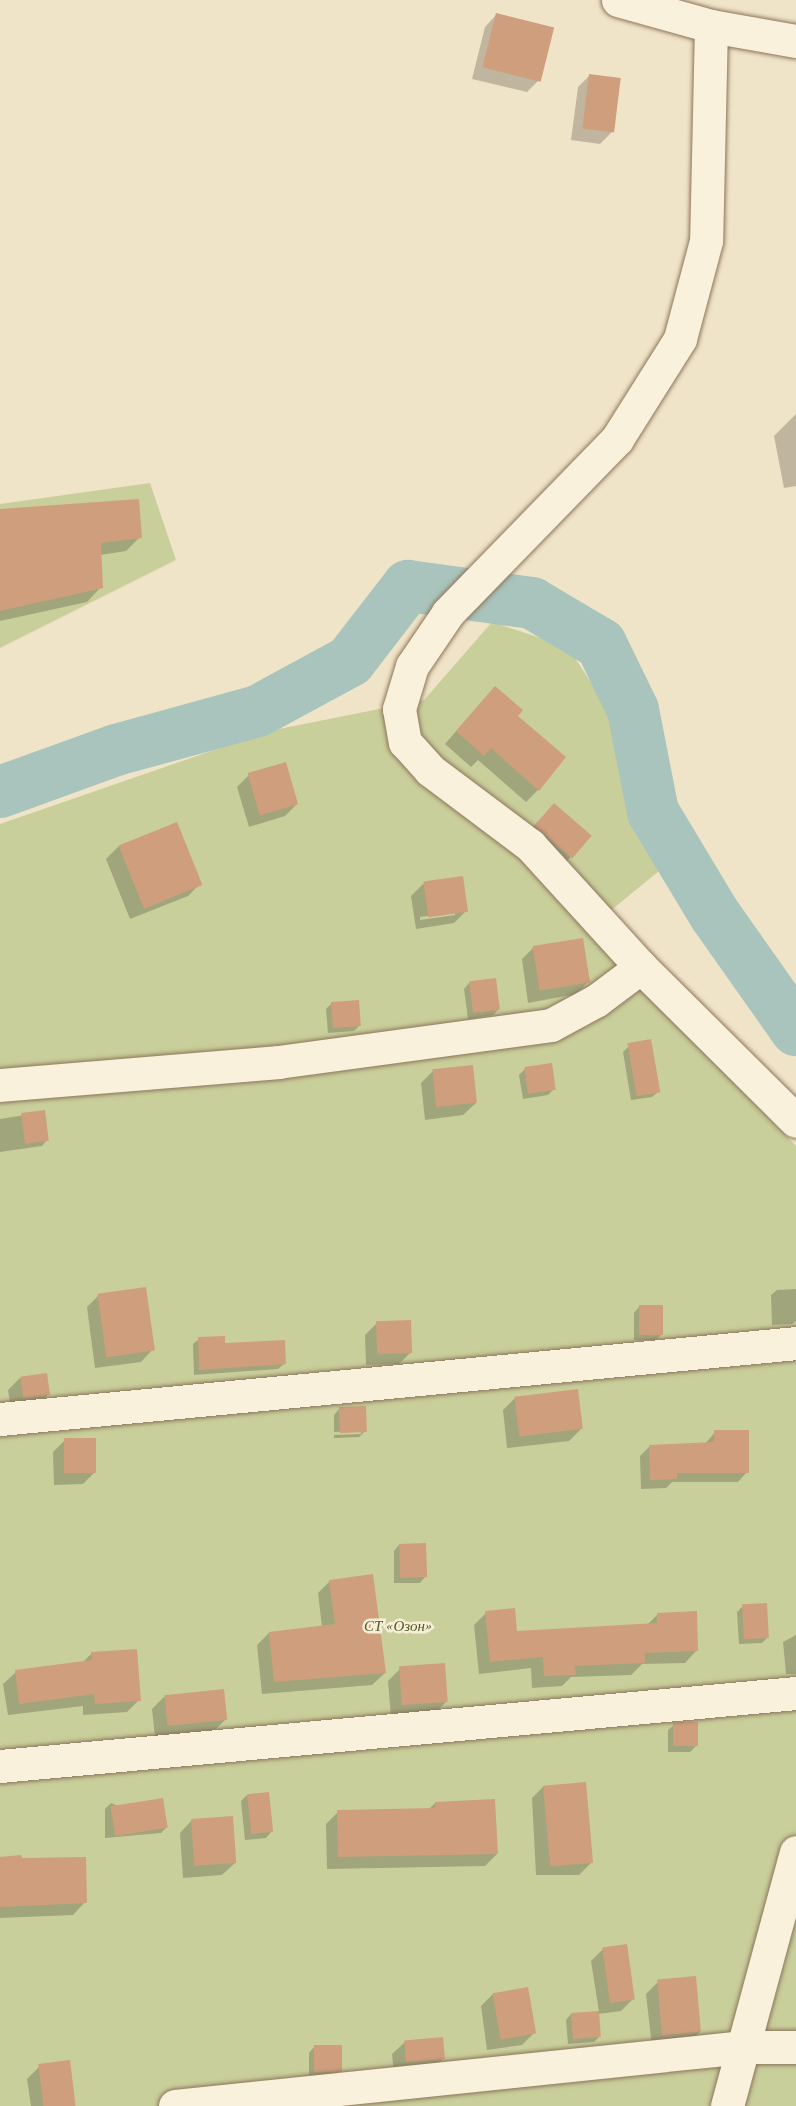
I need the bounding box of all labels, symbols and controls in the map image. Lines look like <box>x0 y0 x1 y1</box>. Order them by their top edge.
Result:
park label: СТ «Озон» <box>364 1617 432 1635</box>

